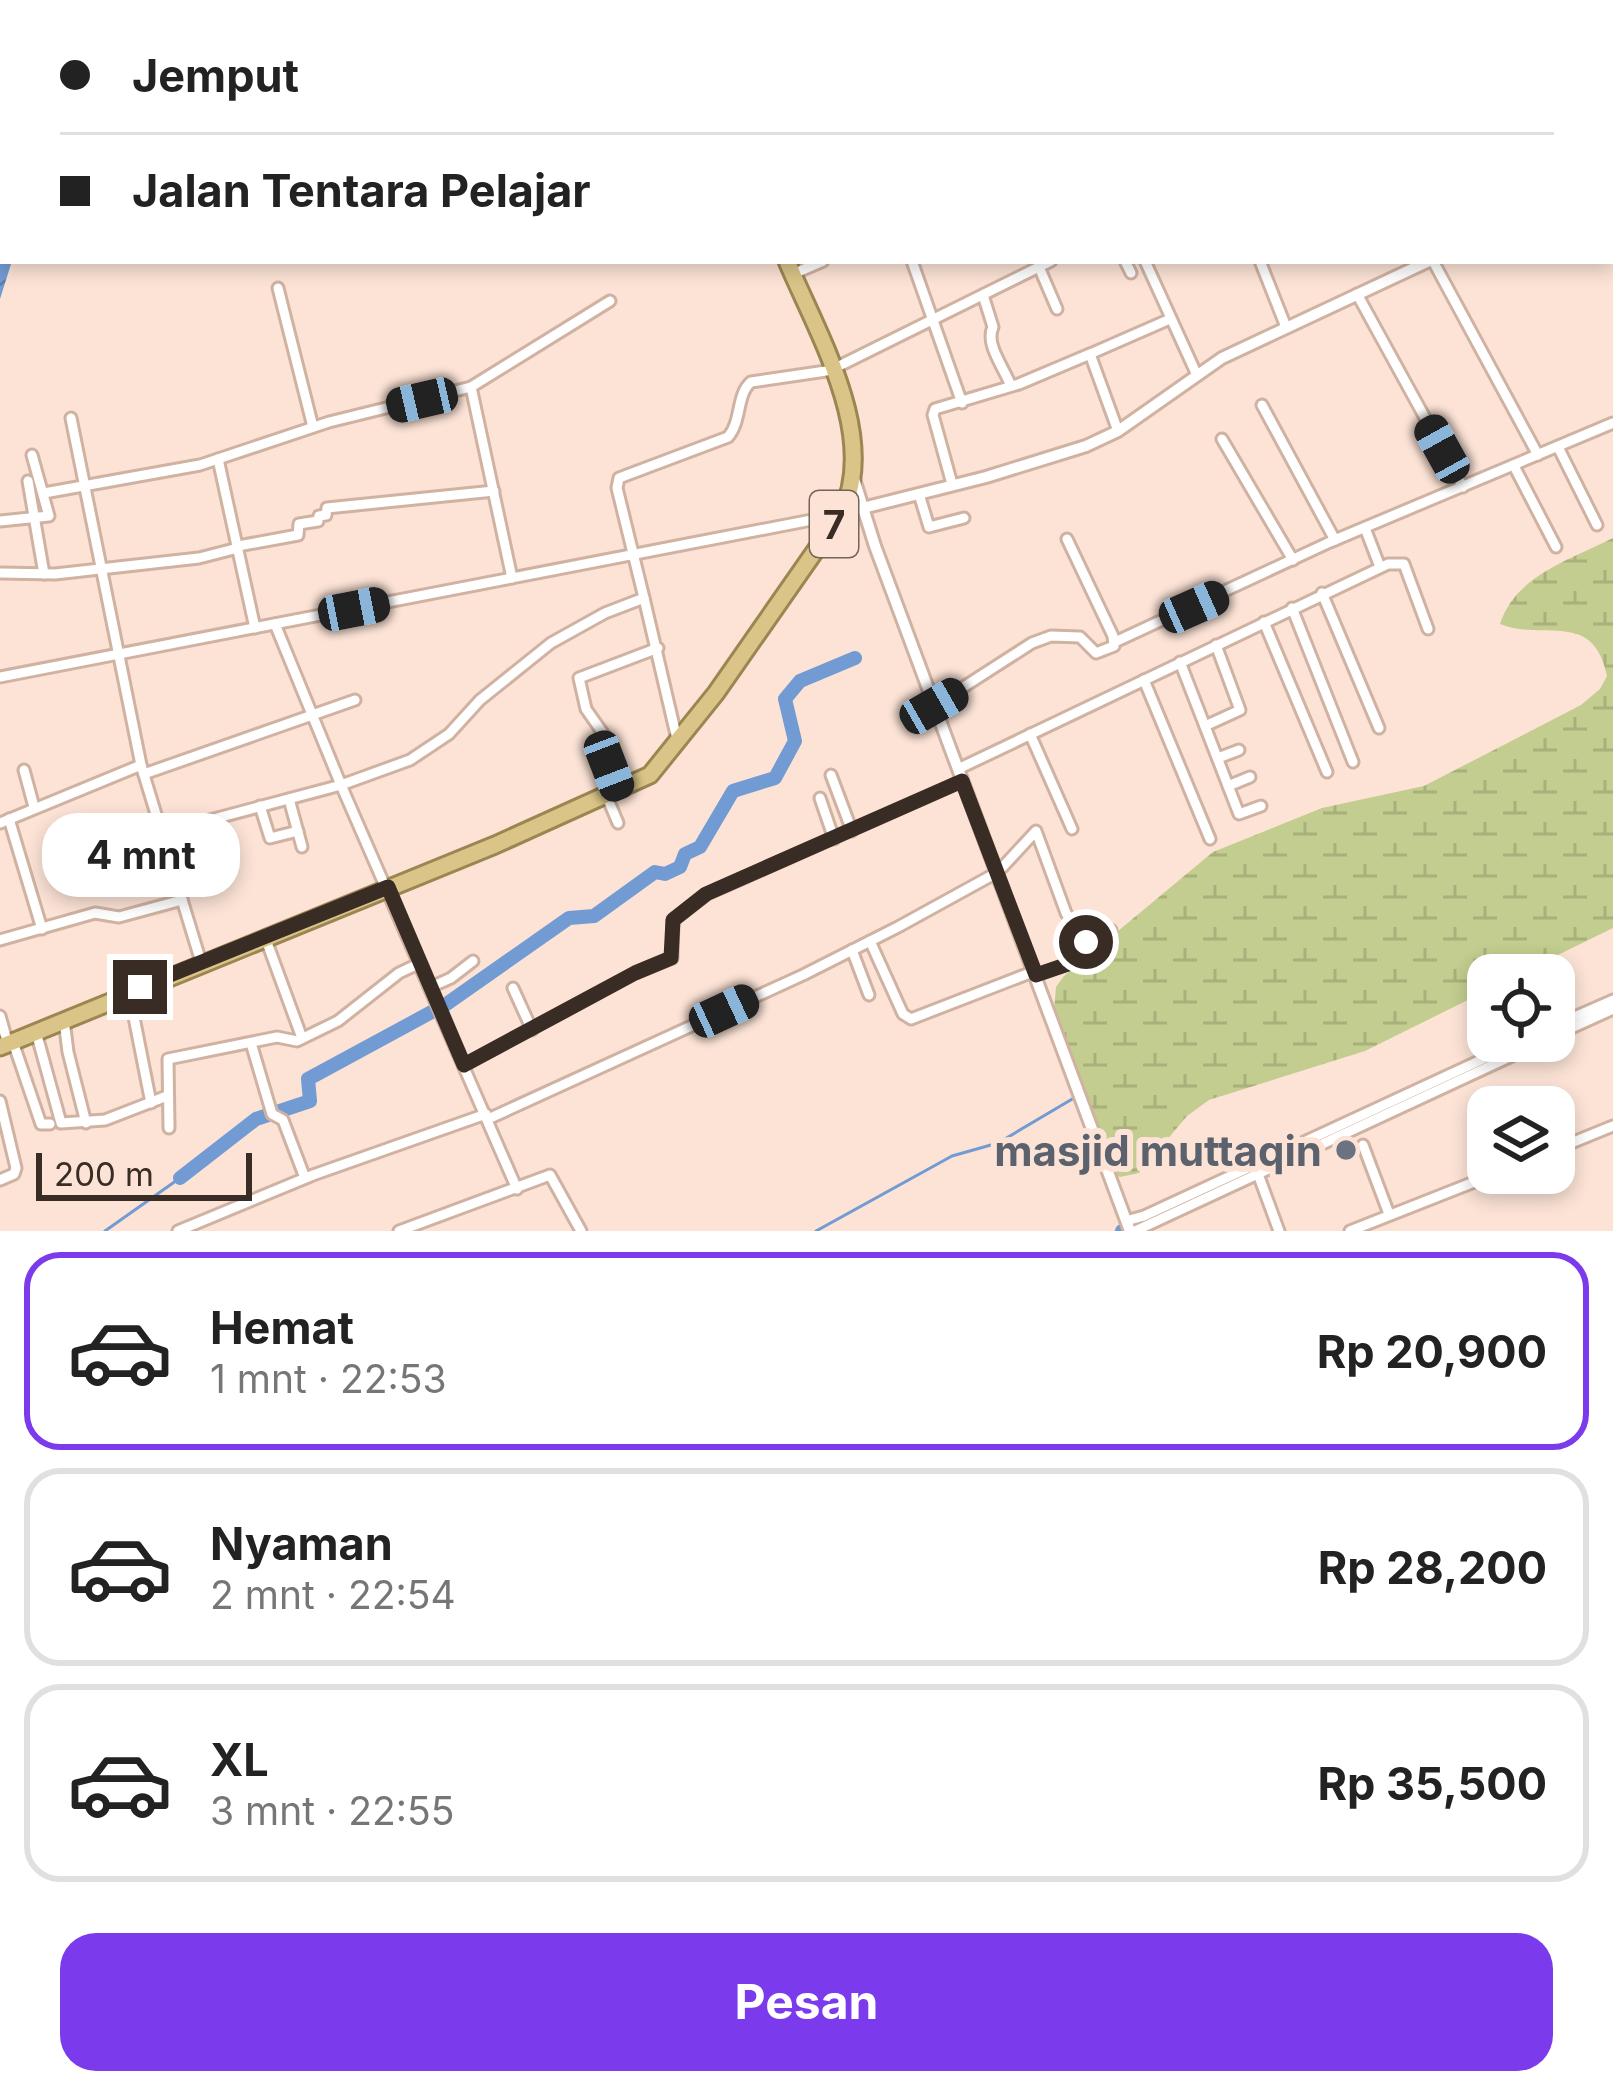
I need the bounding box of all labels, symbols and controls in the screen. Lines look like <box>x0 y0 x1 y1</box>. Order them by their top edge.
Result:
text: Jemput <box>132 48 299 103</box>
text: Jalan Tentara Pelajar <box>132 163 591 218</box>
car <box>383 374 461 426</box>
car <box>1409 409 1475 489</box>
road number: 7 <box>810 491 858 557</box>
car <box>1154 576 1234 638</box>
car <box>315 584 393 634</box>
car <box>894 672 974 740</box>
car <box>579 726 639 806</box>
callout: 4 mnt <box>41 813 239 897</box>
text: 4 mnt <box>86 831 196 878</box>
route start <box>1059 915 1113 969</box>
map controls <box>1467 954 1575 1194</box>
button: locate <box>1467 954 1575 1062</box>
route end <box>113 960 167 1014</box>
car <box>684 979 764 1043</box>
button: layers <box>1467 1086 1575 1194</box>
place label: masjid muttaqin <box>994 1125 1322 1176</box>
marker: masjid muttaqin <box>1333 1137 1359 1163</box>
scale bar <box>36 1147 252 1200</box>
text: 200 m <box>54 1154 154 1194</box>
icon: car <box>66 1297 174 1405</box>
text: Hemat <box>210 1300 354 1355</box>
text: Rp 20,900 <box>1317 1324 1547 1379</box>
text: 1 mnt · 22:53 <box>210 1355 447 1402</box>
icon: car <box>66 1513 174 1621</box>
text: Nyaman <box>210 1516 393 1571</box>
text: Rp 28,200 <box>1318 1540 1547 1595</box>
text: 2 mnt · 22:54 <box>210 1571 456 1618</box>
icon: car <box>66 1729 174 1837</box>
text: XL <box>210 1732 269 1787</box>
text: Rp 35,500 <box>1317 1756 1547 1811</box>
text: 3 mnt · 22:55 <box>210 1787 454 1834</box>
button: Pesan <box>60 1933 1553 2071</box>

